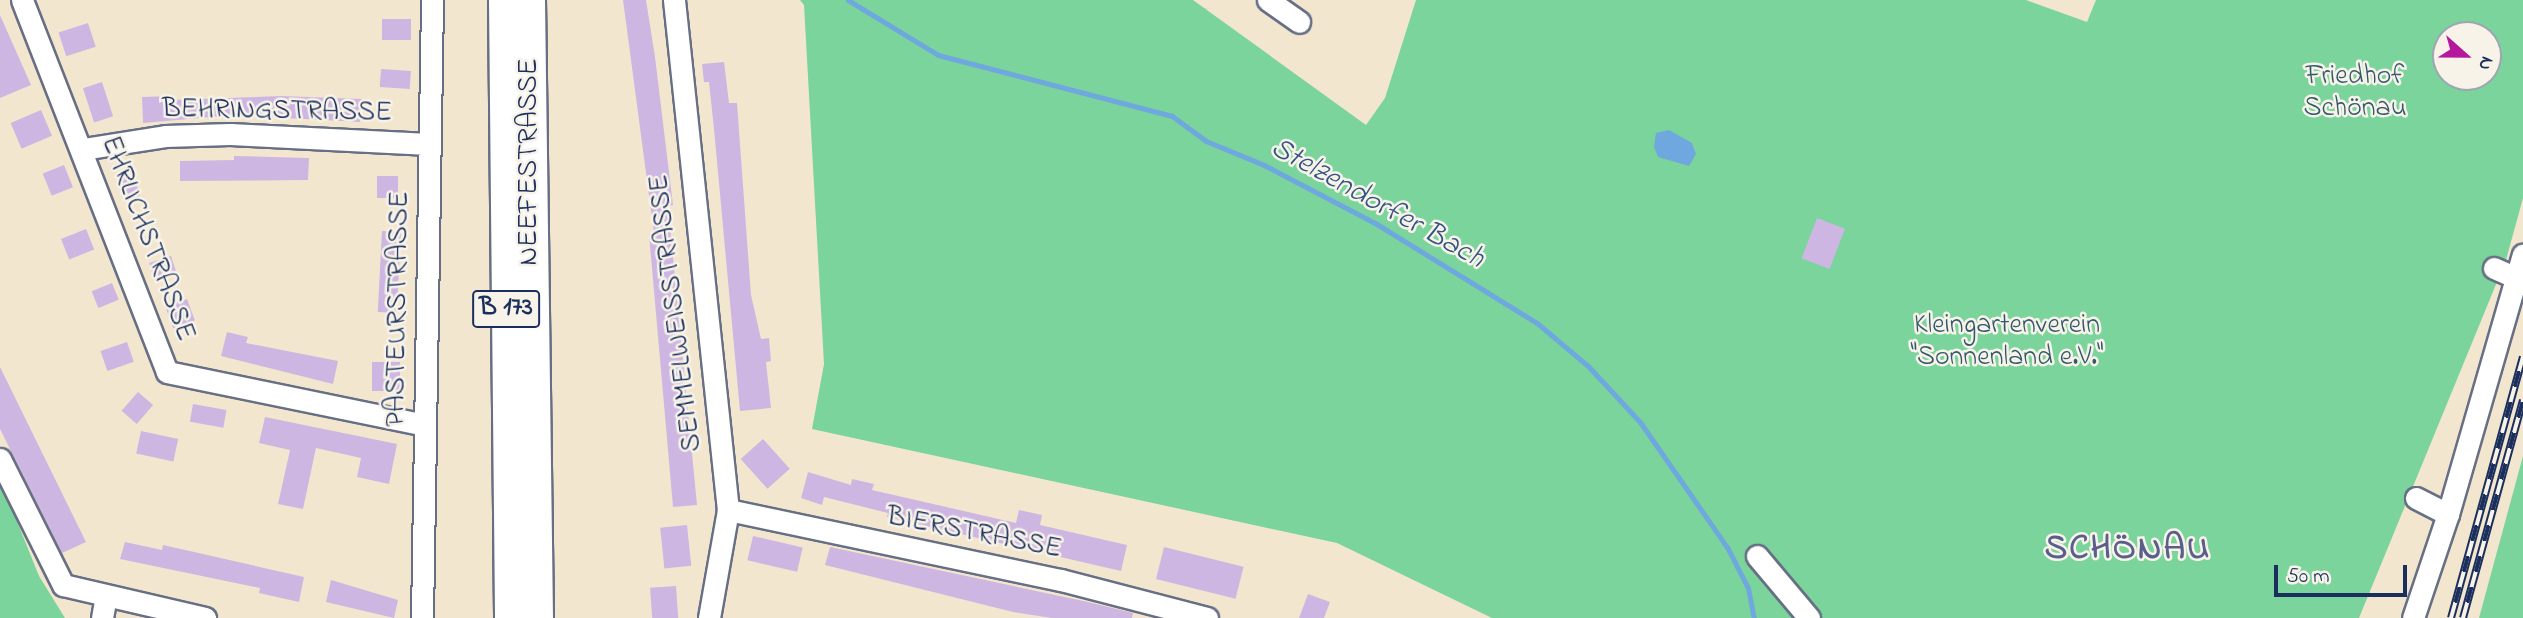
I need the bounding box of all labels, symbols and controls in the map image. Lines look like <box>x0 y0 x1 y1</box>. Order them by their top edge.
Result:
north arrow <box>2432 21 2502 91</box>
text: N <box>2470 52 2500 74</box>
street label: NEEFESTRASSE <box>513 58 547 266</box>
park label: Friedhof Schönau <box>2303 60 2407 126</box>
street label: BEHRINGSTRASSE <box>162 93 392 131</box>
water label: Stelzendorfer Bach <box>1264 130 1490 278</box>
street label: EHRLICHSTRASSE <box>92 132 202 346</box>
street label: SEMMELWEISSTRASSE <box>643 172 711 454</box>
street label: PASTEURSTRASSE <box>380 191 418 427</box>
road number: B 173 <box>471 286 541 332</box>
park label: Kleingartenverein "Sonnenland e.V." <box>1910 309 2104 375</box>
street label: BIERSTRASSE <box>884 501 1064 567</box>
district label: SCHÖNAU <box>2046 529 2210 571</box>
scale bar <box>2278 552 2411 596</box>
text: 50 m <box>2287 562 2330 592</box>

